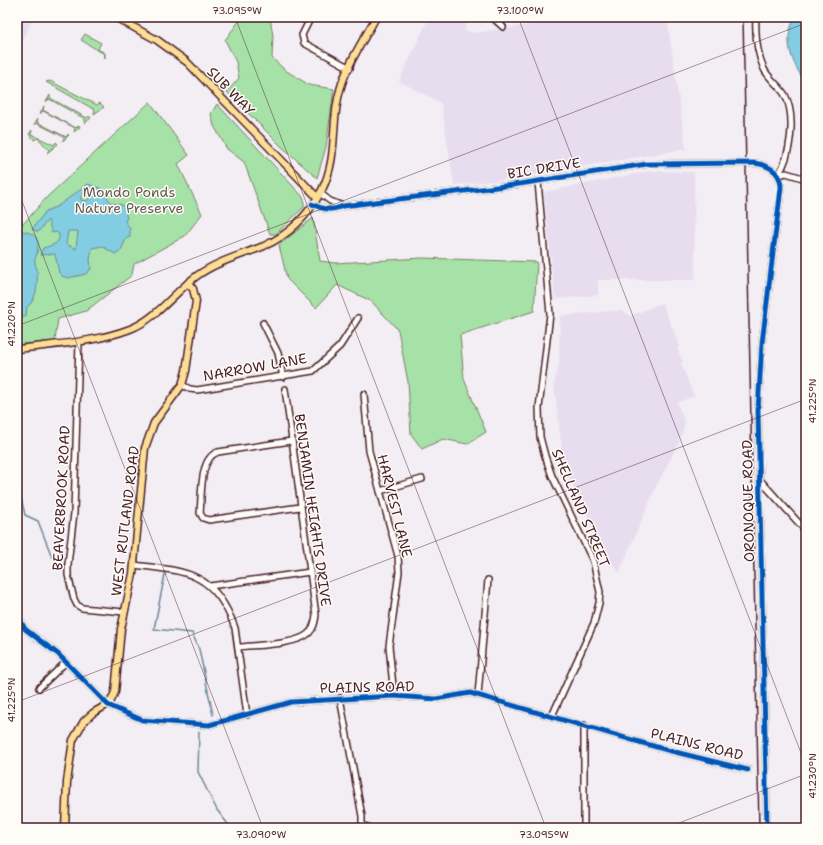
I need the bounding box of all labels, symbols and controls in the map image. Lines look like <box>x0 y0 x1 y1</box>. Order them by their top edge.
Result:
text: 73.095°W <box>212 4 262 17</box>
text: 73.100°W <box>496 4 544 17</box>
street label: SUB WAY <box>203 63 259 120</box>
street label: BIC DRIVE <box>506 153 582 183</box>
park label: Mondo Ponds Nature Preserve <box>75 183 184 217</box>
text: 41.220°N <box>5 301 18 347</box>
street label: NARROW LANE <box>202 349 309 385</box>
text: 41.225°N <box>806 379 819 423</box>
street label: BENJAMIN HEIGHTS DRIVE <box>291 413 335 608</box>
street label: BEAVERBROOK ROAD <box>48 425 74 571</box>
street label: ORONOQUE ROAD <box>738 440 758 562</box>
street label: WEST RUTLAND ROAD <box>107 445 143 597</box>
street label: SHELLAND STREET <box>548 446 614 570</box>
street label: HARVEST LANE <box>373 452 417 560</box>
street label: PLAINS ROAD <box>319 677 415 697</box>
text: 41.225°N <box>5 678 18 722</box>
street label: PLAINS ROAD <box>649 724 745 764</box>
text: 41.230°N <box>806 753 819 799</box>
text: 73.090°W <box>236 828 287 841</box>
text: 73.095°W <box>519 828 569 841</box>

